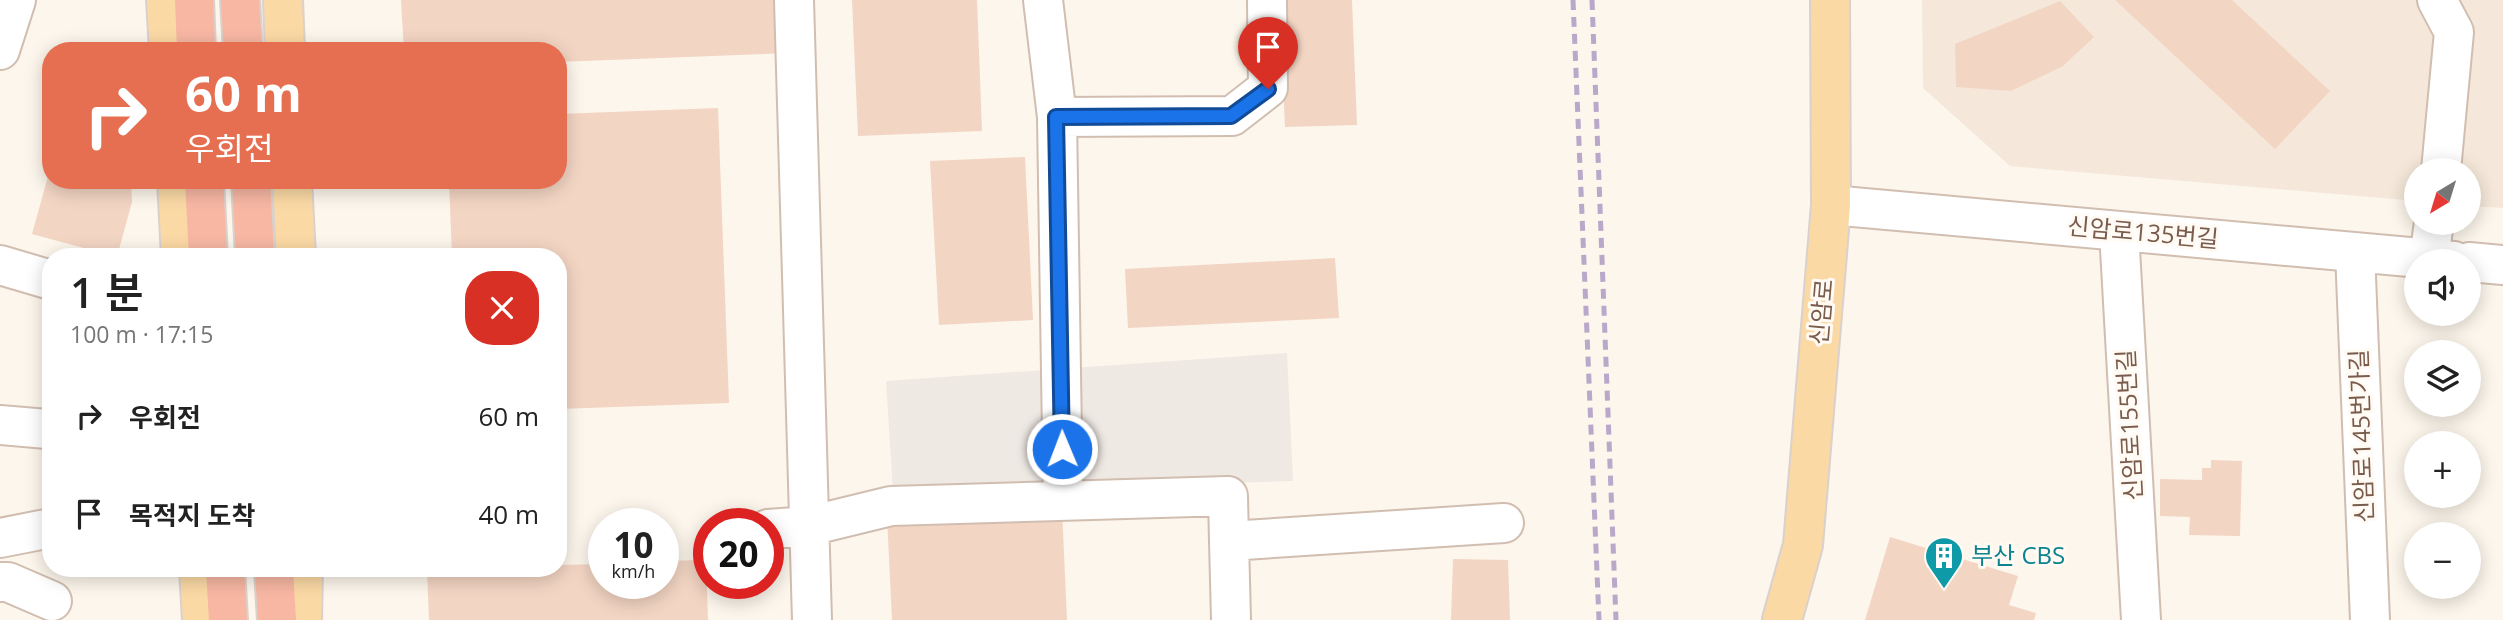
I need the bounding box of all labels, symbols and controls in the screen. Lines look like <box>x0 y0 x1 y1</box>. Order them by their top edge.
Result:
pin <box>1238 17 1298 89</box>
icon: arrive <box>1249 28 1287 66</box>
text: 60 m <box>185 60 302 126</box>
icon: right <box>70 70 161 161</box>
text: 우회전 <box>185 126 273 169</box>
north arrow <box>2404 158 2482 234</box>
map controls <box>2404 158 2481 599</box>
street label: 신암로135번길 <box>2066 208 2220 255</box>
button: sound <box>2404 249 2481 326</box>
text: 1 분 <box>70 263 144 320</box>
button: close <box>465 271 539 345</box>
street label: 신암로 <box>1801 277 1840 346</box>
text: 100 m · 17:15 <box>70 318 213 350</box>
button: layers <box>2404 340 2481 417</box>
street label: 신암로155번길 <box>2108 349 2149 502</box>
street label: 신암로145번가길 <box>2341 349 2380 523</box>
icon: right <box>70 397 108 435</box>
text: 60 m <box>478 398 539 434</box>
text: 우회전 <box>129 399 201 435</box>
position arrow <box>1025 412 1099 486</box>
button: + <box>2404 431 2481 508</box>
icon: arrive <box>70 495 108 533</box>
text: 40 m <box>478 496 539 532</box>
text: 목적지 도착 <box>129 497 255 533</box>
speed limit sign: 20 <box>693 508 784 599</box>
text: 10 <box>613 521 654 568</box>
button: − <box>2404 522 2481 599</box>
building icon: 부산 CBS <box>1923 535 1965 590</box>
place label: 부산 CBS <box>1971 538 2065 571</box>
text: km/h <box>612 559 655 583</box>

